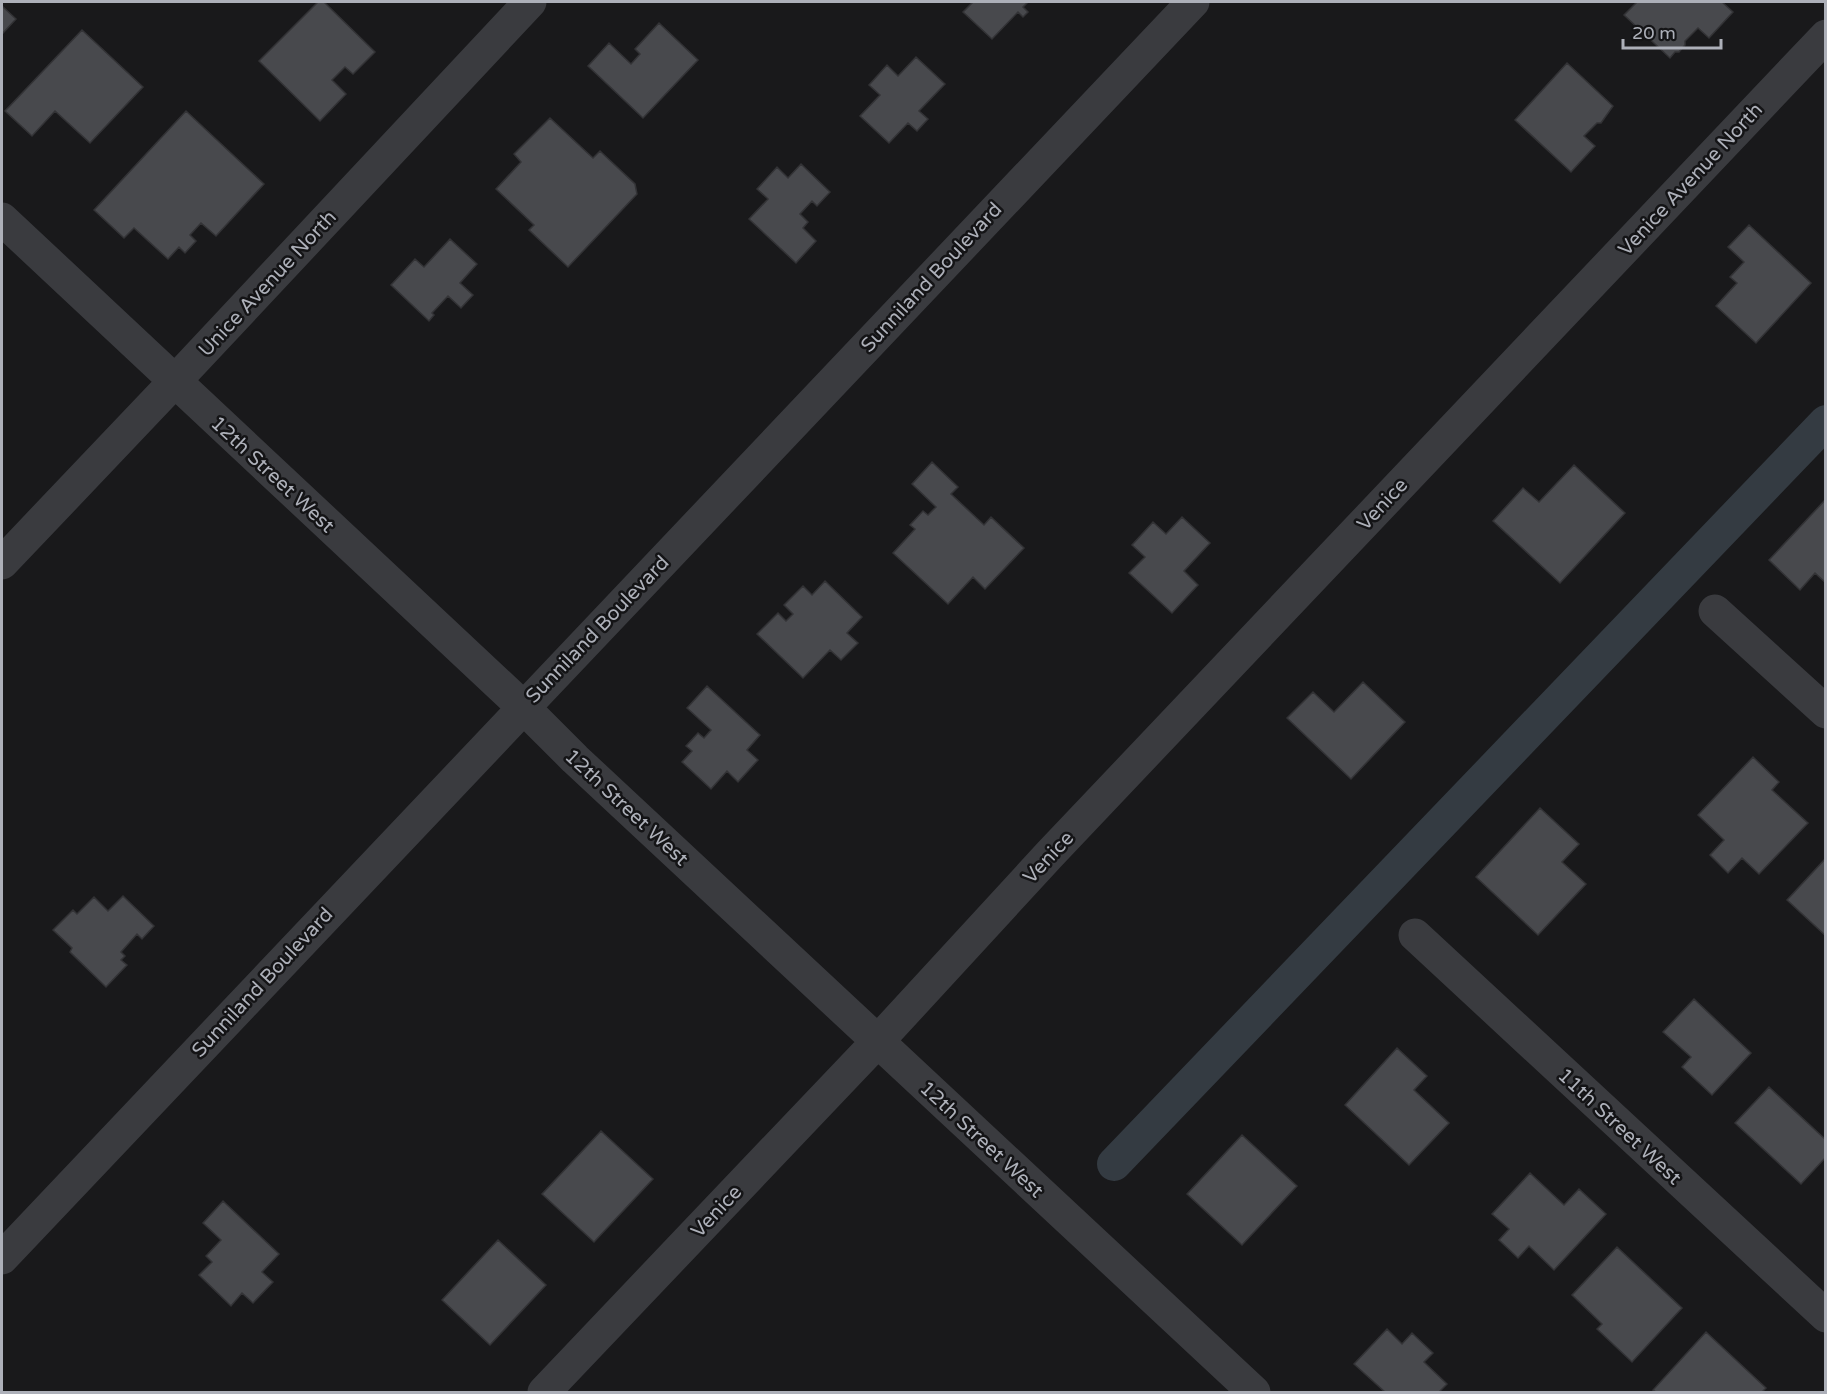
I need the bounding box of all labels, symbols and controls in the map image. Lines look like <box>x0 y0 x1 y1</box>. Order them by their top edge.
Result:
scale bar <box>1623 12 1720 50</box>
text: 20 m <box>1632 22 1676 44</box>
street label: Venice Avenue North <box>1614 98 1768 261</box>
street label: Sunniland Boulevard <box>856 198 1007 357</box>
street label: Unice Avenue North <box>194 206 342 362</box>
street label: 12th Street West <box>206 411 339 538</box>
street label: Venice <box>1352 473 1413 536</box>
street label: Sunniland Boulevard <box>521 551 674 708</box>
street label: 12th Street West <box>560 744 693 871</box>
street label: Venice <box>1018 826 1079 889</box>
street label: Sunniland Boulevard <box>187 903 338 1062</box>
street label: 11th Street West <box>1553 1063 1686 1190</box>
street label: 12th Street West <box>915 1076 1048 1203</box>
street label: Venice <box>686 1180 747 1243</box>

